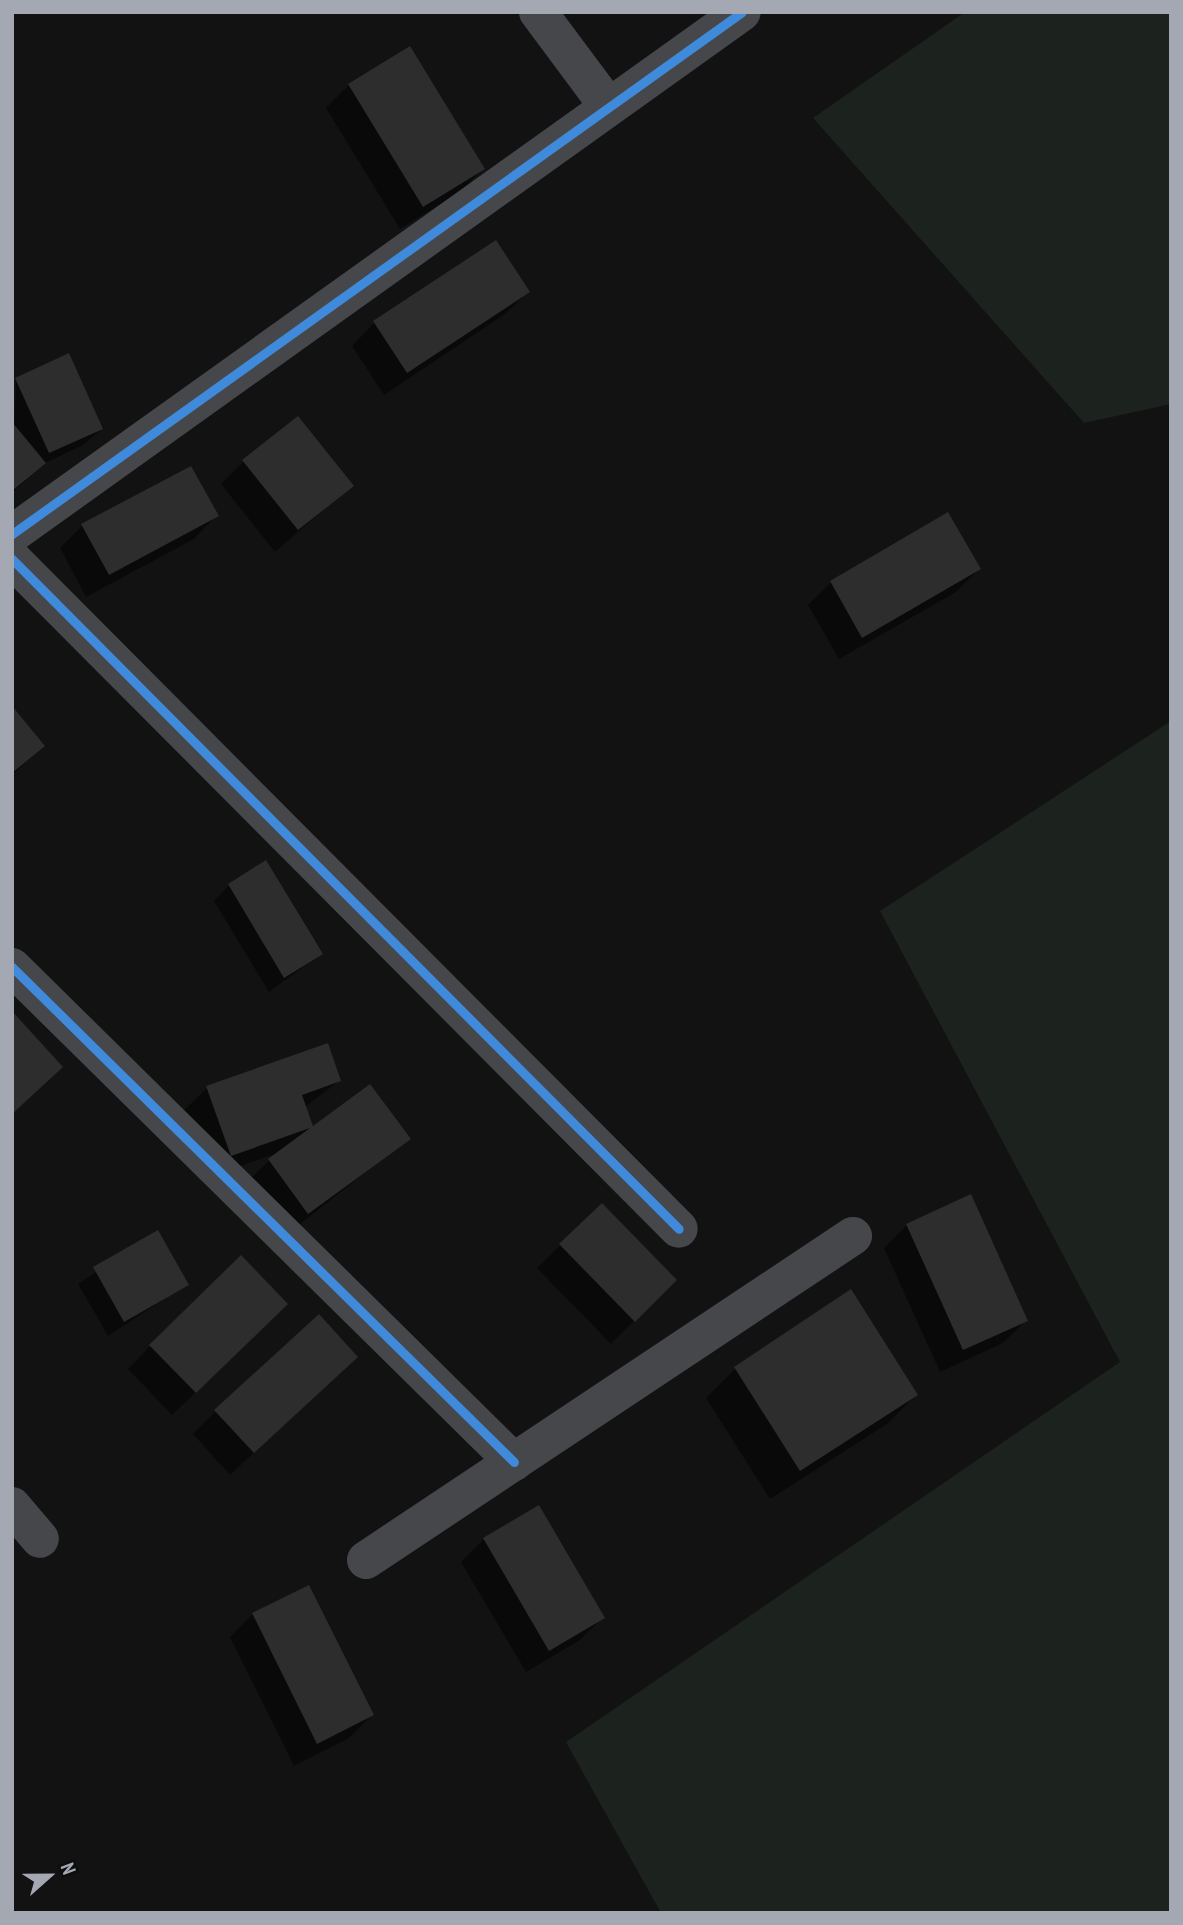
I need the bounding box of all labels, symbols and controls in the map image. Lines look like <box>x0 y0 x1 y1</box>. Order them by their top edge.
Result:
north arrow <box>14 1841 84 1911</box>
text: N <box>56 1859 82 1878</box>

